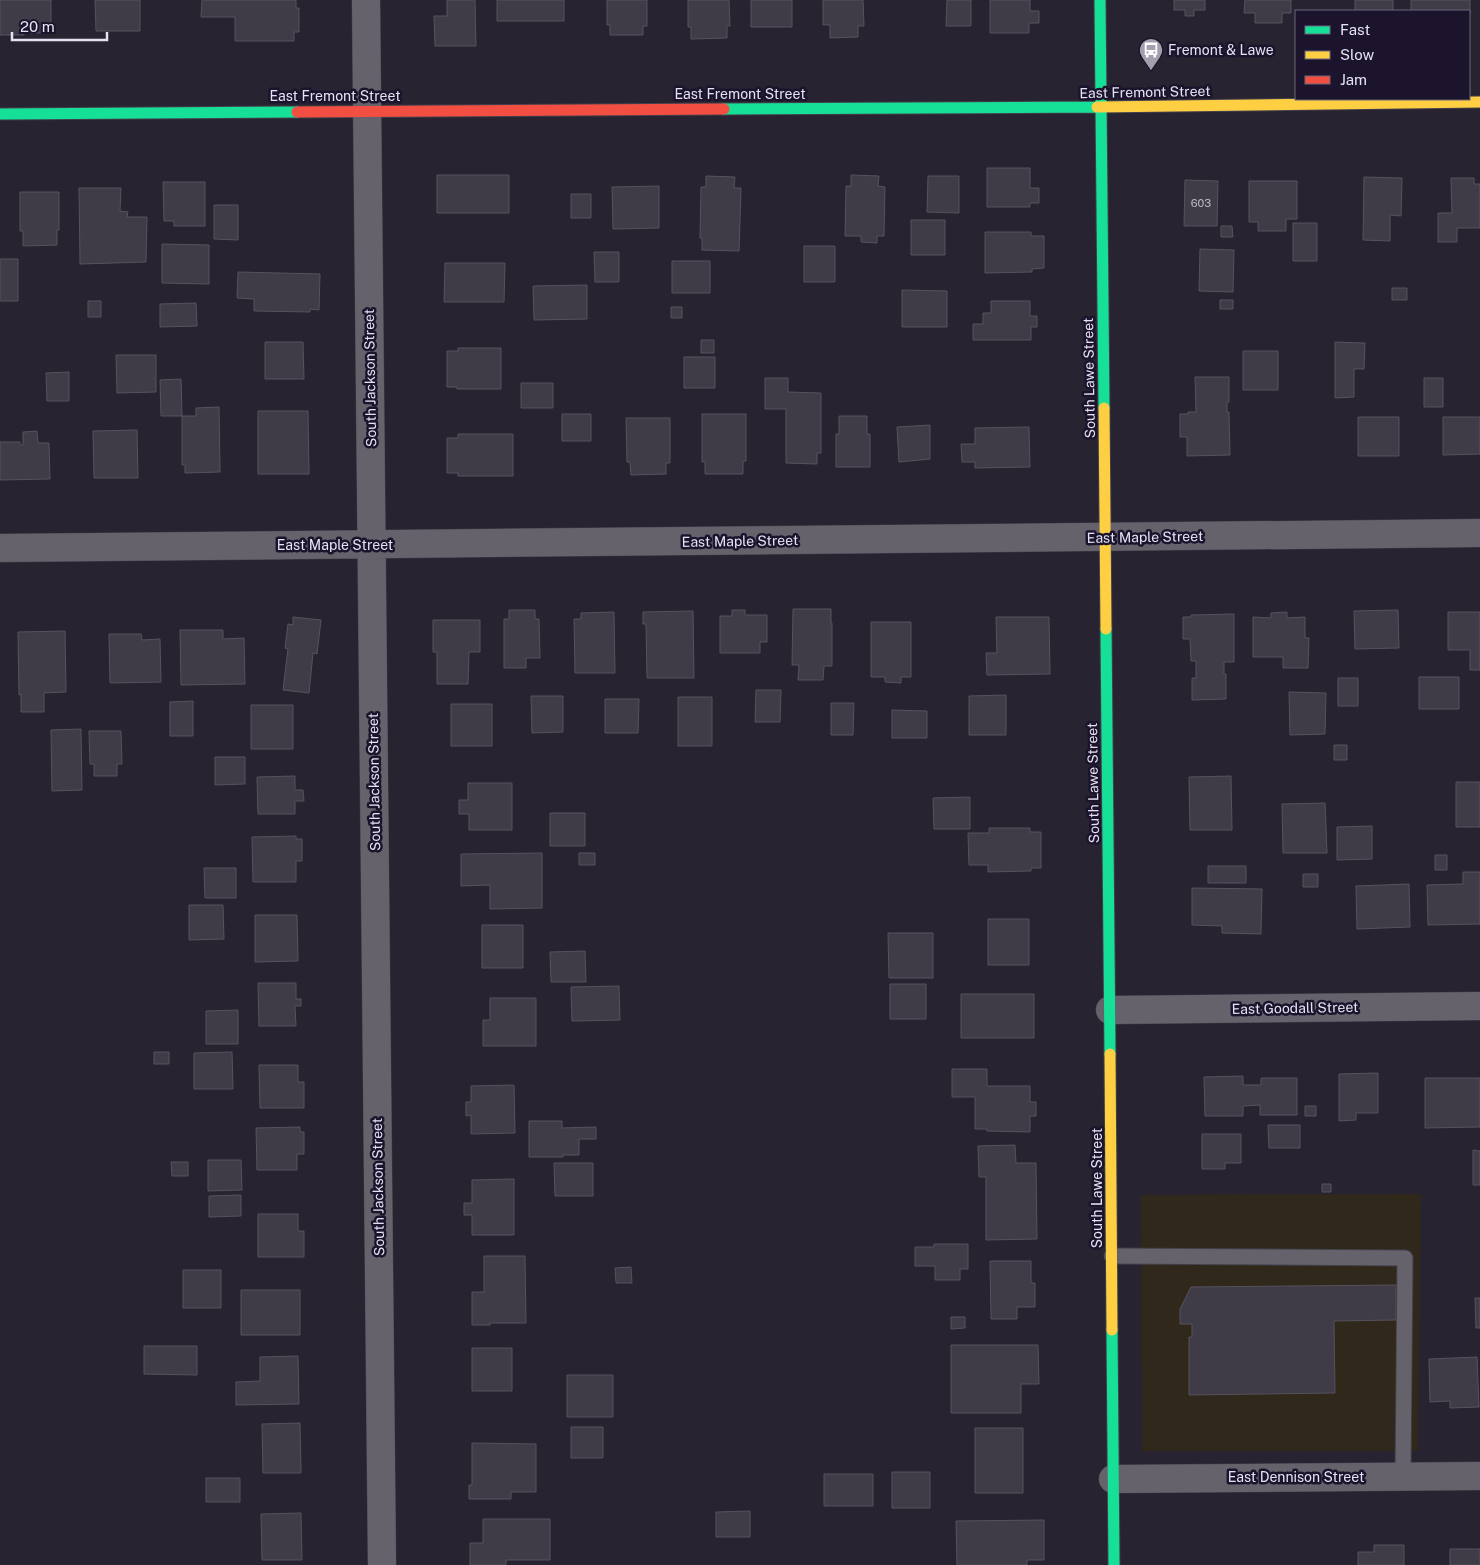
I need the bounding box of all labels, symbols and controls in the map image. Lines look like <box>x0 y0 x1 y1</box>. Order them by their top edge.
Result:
scale bar <box>12 10 108 42</box>
legend <box>1295 10 1470 100</box>
text: 20 m <box>20 18 55 35</box>
text: Fast <box>1340 21 1370 38</box>
bus stop icon: Fremont & Lawe <box>1138 37 1164 71</box>
place label: Fremont & Lawe <box>1168 42 1274 58</box>
text: Slow <box>1340 46 1375 63</box>
text: Jam <box>1340 71 1367 88</box>
street label: East Fremont Street <box>1079 83 1211 101</box>
street label: East Fremont Street <box>674 86 806 102</box>
street label: East Fremont Street <box>269 88 401 104</box>
house number: 603 <box>1191 197 1211 209</box>
street label: South Jackson Street <box>361 309 379 447</box>
street label: South Lawe Street <box>1080 318 1098 438</box>
street label: East Maple Street <box>1087 528 1203 546</box>
street label: East Maple Street <box>682 532 798 550</box>
street label: East Maple Street <box>277 537 393 553</box>
street label: South Jackson Street <box>365 713 383 851</box>
street label: South Lawe Street <box>1084 723 1102 843</box>
street label: East Goodall Street <box>1231 999 1359 1017</box>
street label: South Jackson Street <box>369 1118 387 1256</box>
street label: South Lawe Street <box>1089 1128 1105 1248</box>
street label: East Dennison Street <box>1228 1469 1364 1485</box>

